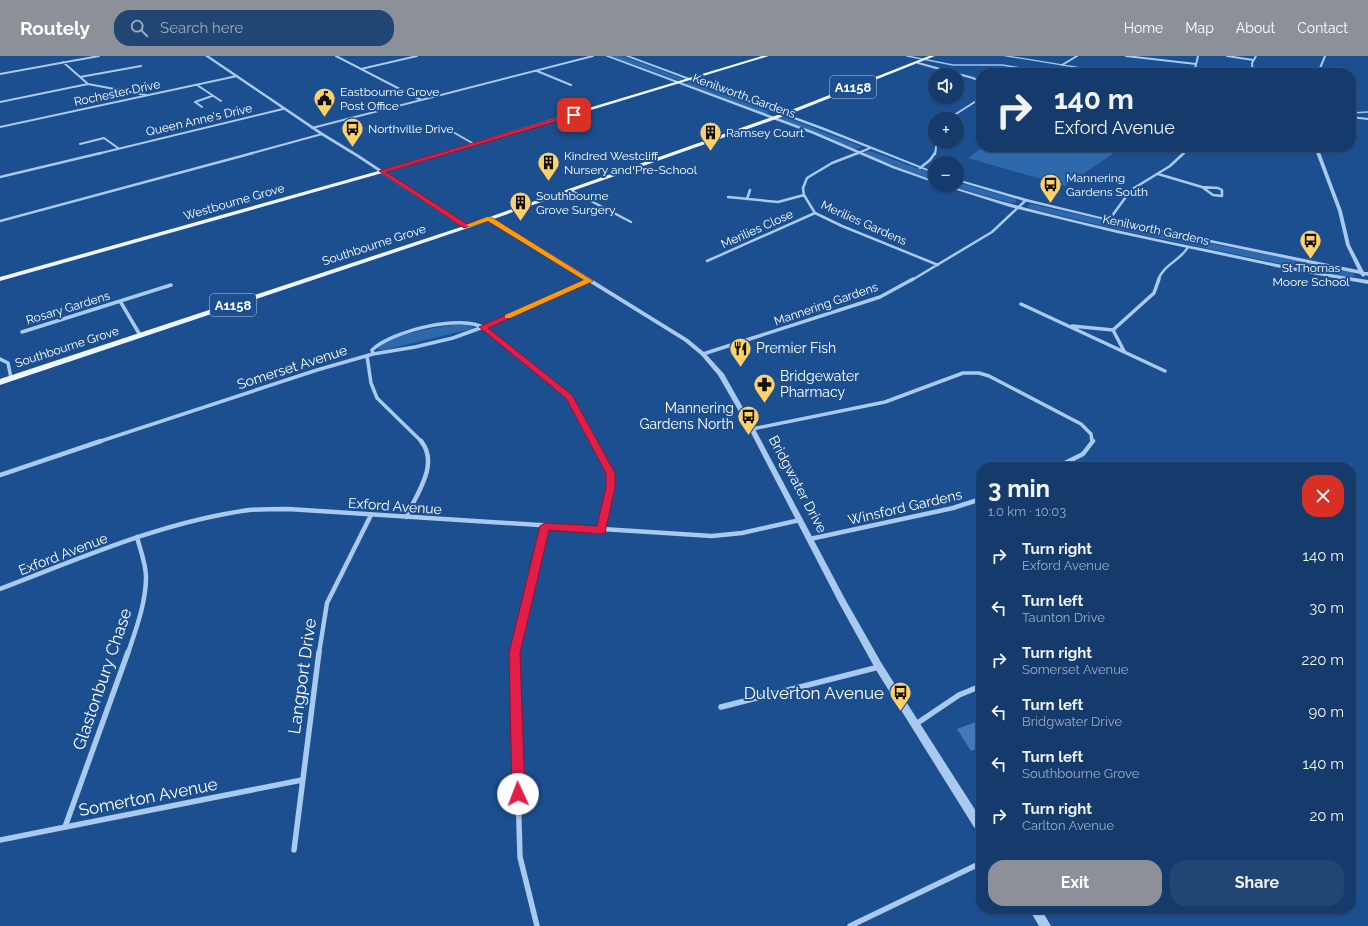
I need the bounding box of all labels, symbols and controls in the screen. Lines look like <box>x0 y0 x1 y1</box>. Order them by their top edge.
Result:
search box <box>114 10 394 46</box>
text: Routely <box>20 17 90 39</box>
icon: search <box>128 17 150 39</box>
text: Search here <box>160 19 243 37</box>
text: Home <box>1124 20 1163 36</box>
text: Map <box>1185 20 1214 36</box>
text: About <box>1236 20 1275 36</box>
text: Contact <box>1297 20 1348 36</box>
map controls <box>928 68 964 192</box>
button: sound <box>928 68 964 104</box>
street label: Kenilworth Gardens <box>691 71 798 121</box>
road number: A1158 <box>830 76 876 98</box>
street label: Rochester Drive <box>73 77 161 109</box>
text: 140 m <box>1054 83 1134 116</box>
icon: right <box>988 84 1040 136</box>
place label: Eastbourne Grove Post Office <box>340 85 439 113</box>
public building icon: Eastbourne Grove Post Office <box>311 86 337 119</box>
pin <box>557 98 591 132</box>
street label: Queen Anne's Drive <box>144 101 254 139</box>
icon: arrive <box>563 104 585 126</box>
button: + <box>928 112 964 148</box>
bus stop icon: Northville Drive <box>340 116 366 149</box>
text: Exford Avenue <box>1054 117 1175 138</box>
building icon: Ramsey Court <box>698 120 724 153</box>
place label: Northville Drive <box>368 122 454 136</box>
place label: Ramsey Court <box>726 126 804 140</box>
place label: Kindred Westcliff Nursery and Pre-School <box>564 149 698 177</box>
building icon: Kindred Westcliff Nursery and Pre-School <box>535 150 561 183</box>
button: − <box>928 156 964 192</box>
place label: Mannering Gardens South <box>1066 171 1148 199</box>
bus stop icon: Mannering Gardens South <box>1038 172 1064 205</box>
street label: Westbourne Grove <box>182 181 286 223</box>
place label: Southbourne Grove Surgery <box>536 189 616 217</box>
building icon: Southbourne Grove Surgery <box>508 190 534 223</box>
street label: Merilies Gardens <box>819 198 909 248</box>
street label: Merilies Close <box>719 207 795 251</box>
street label: Kenilworth Gardens <box>1101 212 1211 248</box>
street label: Southbourne Grove <box>320 222 428 268</box>
bus stop icon: St Thomas Moore School <box>1298 228 1324 261</box>
place label: St Thomas Moore School <box>1272 261 1350 289</box>
street label: Mannering Gardens <box>772 280 880 328</box>
street label: Rosary Gardens <box>24 289 112 327</box>
road number: A1158 <box>210 294 256 316</box>
street label: Southbourne Grove <box>13 324 121 370</box>
restaurant icon: Premier Fish <box>728 335 754 368</box>
place label: Premier Fish <box>756 340 836 356</box>
street label: Somerset Avenue <box>235 342 349 392</box>
place label: Bridgewater Pharmacy <box>780 368 859 400</box>
pharmacy icon: Bridgewater Pharmacy <box>752 371 778 404</box>
place label: Mannering Gardens North <box>639 400 734 432</box>
bus stop icon: Mannering Gardens North <box>736 403 762 436</box>
street label: Bridgwater Drive <box>766 433 830 535</box>
text: 3 min <box>988 474 1050 503</box>
button: close <box>1302 475 1344 517</box>
street label: Winsford Gardens <box>846 486 964 528</box>
street label: Exford Avenue <box>348 495 442 517</box>
text: 1.0 km · 10:03 <box>988 504 1066 519</box>
street label: Exford Avenue <box>16 530 110 578</box>
text: Turn right <box>1022 540 1092 558</box>
icon: right <box>988 545 1010 567</box>
text: 140 m <box>1303 547 1344 565</box>
text: Exford Avenue <box>1022 558 1109 573</box>
text: Turn left <box>1022 592 1083 610</box>
icon: left <box>988 597 1010 619</box>
text: 30 m <box>1309 599 1344 617</box>
street label: Glastonbury Chase <box>68 606 136 752</box>
text: Taunton Drive <box>1022 610 1105 625</box>
street label: Langport Drive <box>284 617 320 735</box>
text: Turn right <box>1022 644 1092 662</box>
icon: right <box>988 649 1010 671</box>
text: 220 m <box>1302 651 1344 669</box>
text: Somerset Avenue <box>1022 662 1129 677</box>
bus stop icon: Dulverton Avenue <box>887 680 913 713</box>
place label: Dulverton Avenue <box>744 683 884 703</box>
text: Turn left <box>1022 696 1083 714</box>
icon: left <box>988 701 1010 723</box>
text: 90 m <box>1308 703 1344 721</box>
text: Bridgwater Drive <box>1022 714 1122 729</box>
text: Turn left <box>1022 748 1083 766</box>
icon: left <box>988 753 1010 775</box>
text: 140 m <box>1303 755 1344 773</box>
text: Southbourne Grove <box>1022 766 1139 781</box>
position arrow <box>497 773 539 815</box>
street label: Somerton Avenue <box>77 774 219 820</box>
text: Turn right <box>1022 800 1092 818</box>
icon: right <box>988 805 1010 827</box>
text: 20 m <box>1309 807 1344 825</box>
text: Carlton Avenue <box>1022 818 1114 833</box>
button: Exit <box>988 860 1162 906</box>
button: Share <box>1170 860 1344 906</box>

